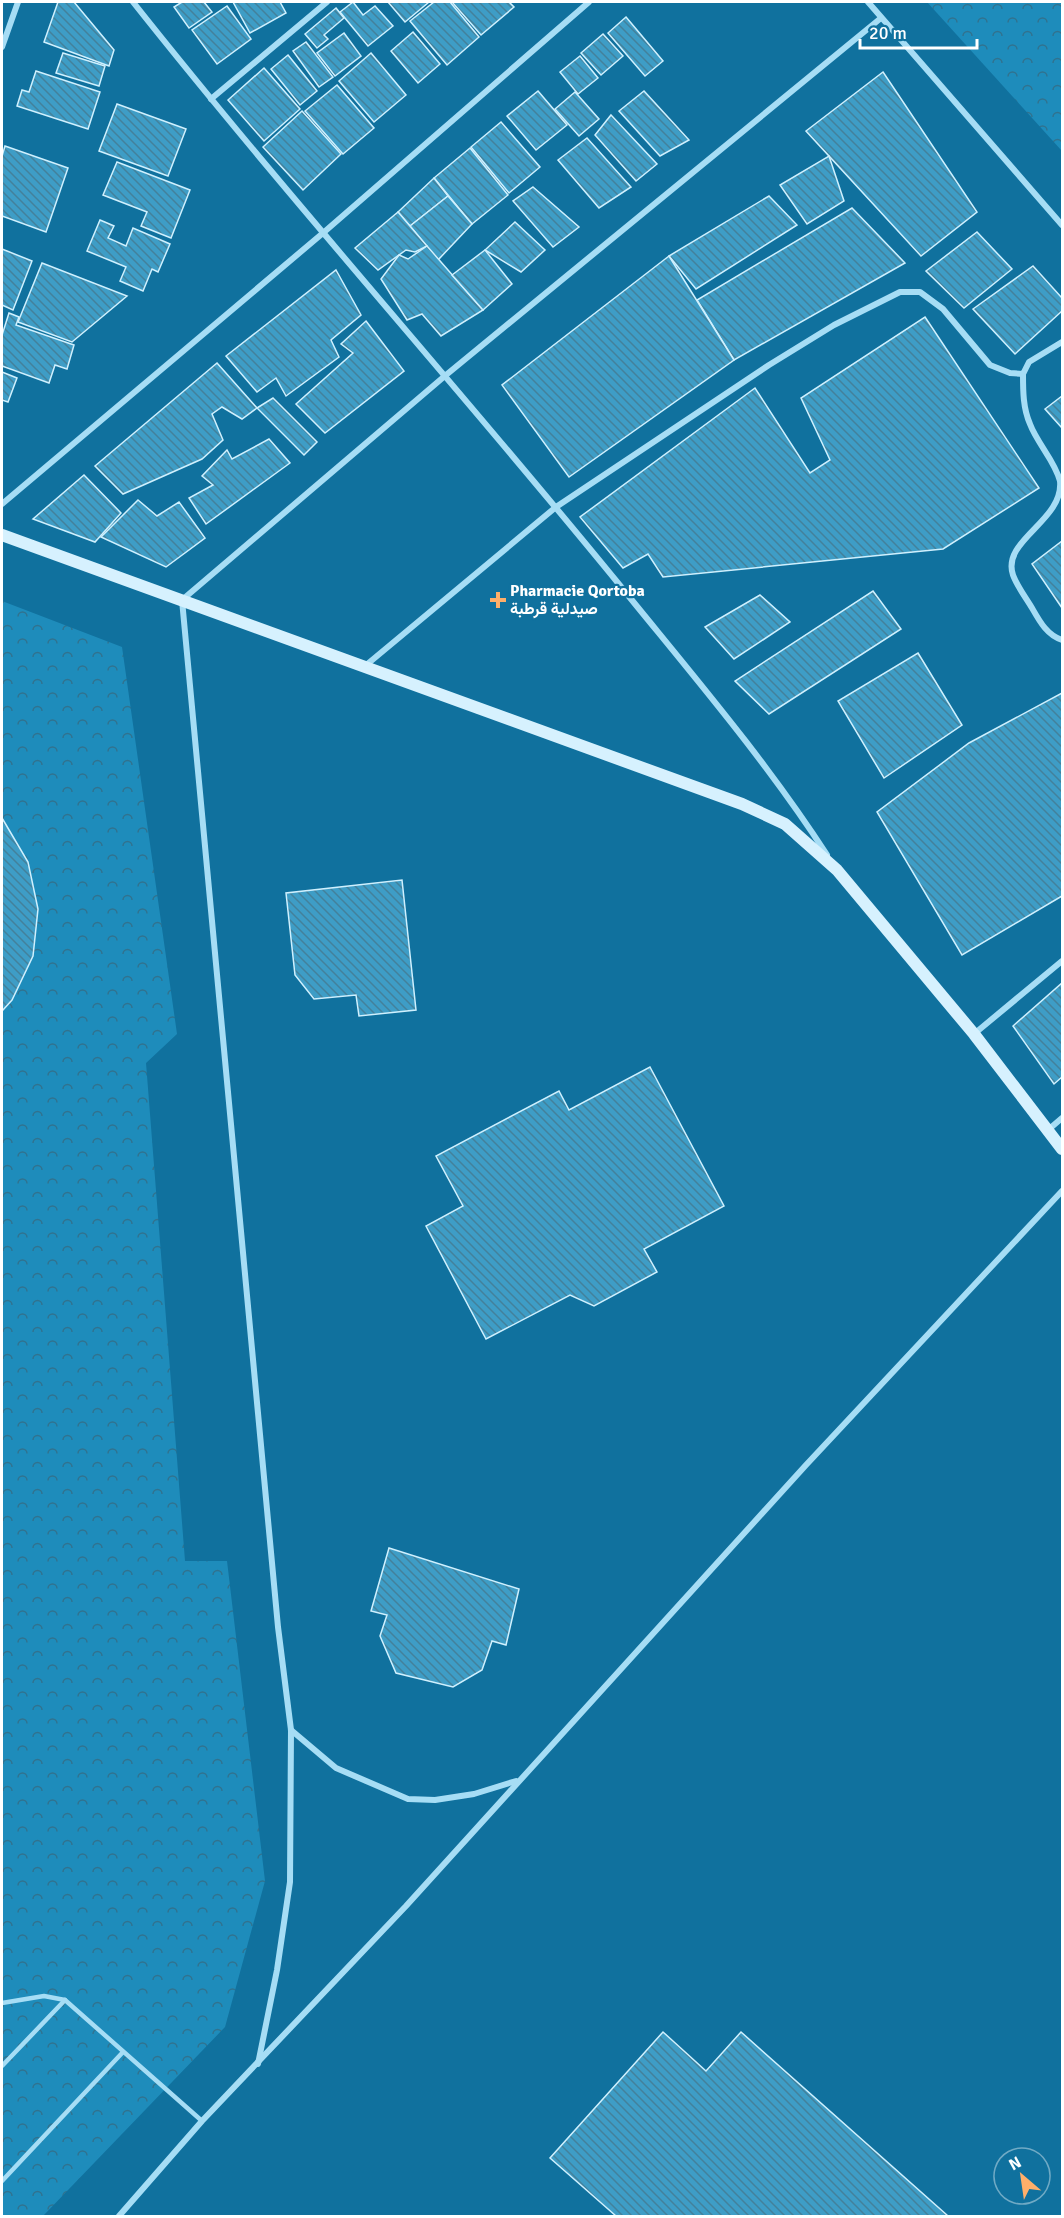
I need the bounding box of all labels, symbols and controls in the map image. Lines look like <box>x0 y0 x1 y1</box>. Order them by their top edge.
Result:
scale bar <box>860 12 977 50</box>
text: 20 m <box>869 22 907 44</box>
place label: Pharmacie Qortoba صيدلية قرطبة <box>510 581 645 619</box>
marker: Pharmacie Qortoba صيدلية قرطبة <box>491 593 505 607</box>
north arrow <box>992 2146 1052 2206</box>
text: N <box>1005 2152 1025 2175</box>

